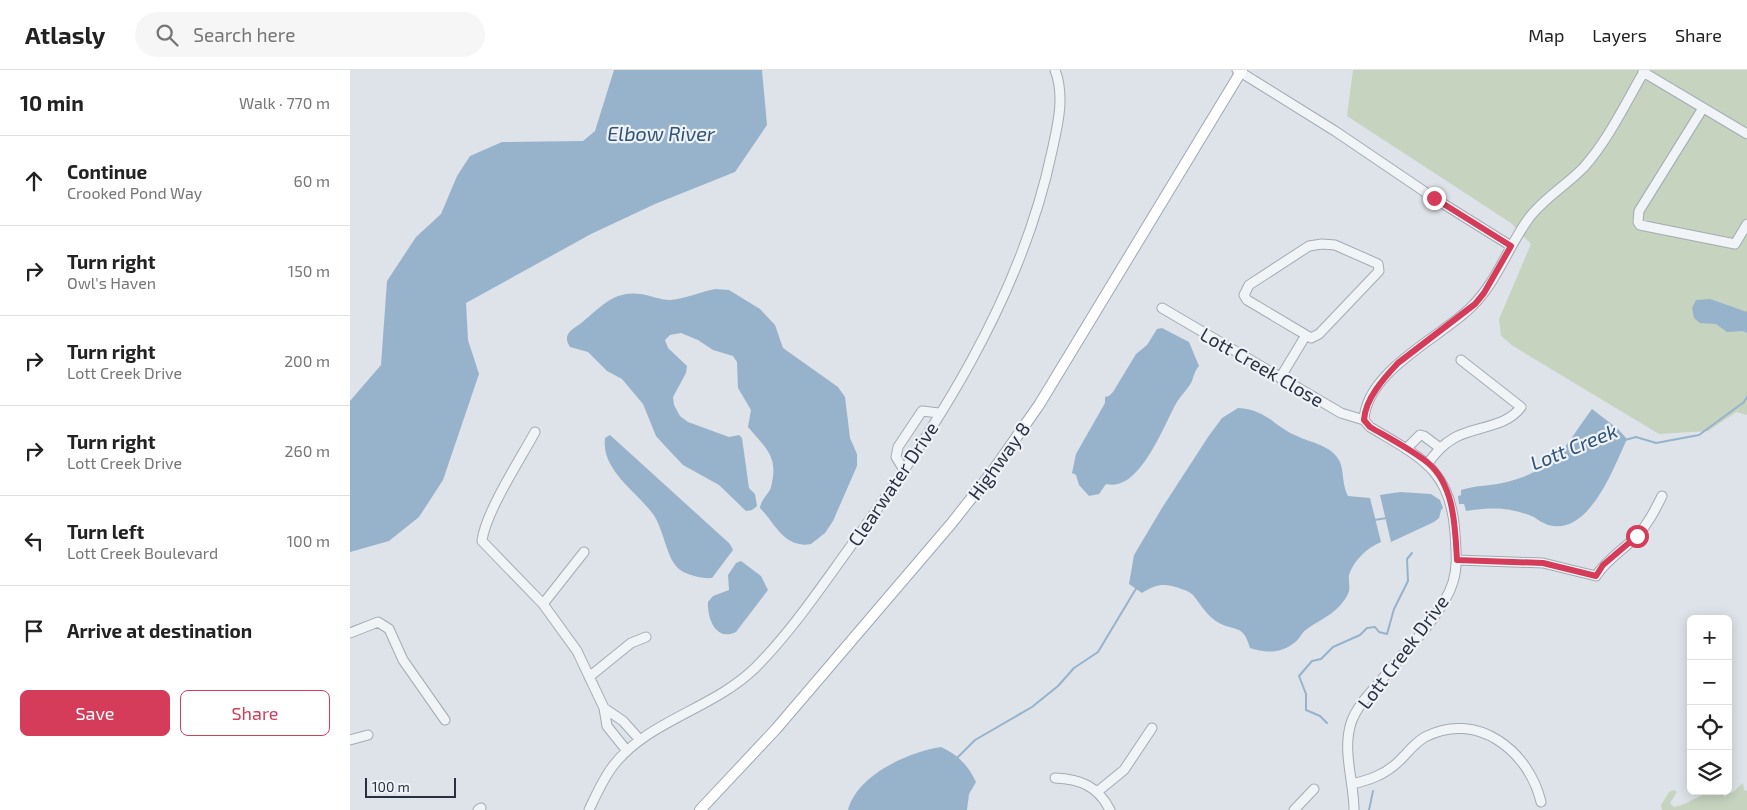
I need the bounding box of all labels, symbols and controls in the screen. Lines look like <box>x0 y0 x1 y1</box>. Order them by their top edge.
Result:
search box <box>135 12 485 57</box>
text: Atlasly <box>25 20 105 49</box>
icon: search <box>153 21 181 49</box>
text: Search here <box>193 23 295 46</box>
text: Map <box>1528 24 1564 46</box>
text: Layers <box>1592 24 1647 46</box>
text: Share <box>1675 24 1722 46</box>
text: 10 min <box>20 90 84 115</box>
text: Walk · 770 m <box>239 93 330 112</box>
water label: Elbow River <box>607 121 716 145</box>
text: Continue <box>67 160 147 183</box>
icon: ahead <box>20 167 48 195</box>
text: 60 m <box>294 171 330 190</box>
text: Crooked Pond Way <box>67 183 202 202</box>
route end <box>1423 187 1446 210</box>
text: Turn right <box>67 250 155 273</box>
icon: right <box>20 257 48 285</box>
text: 150 m <box>288 261 330 280</box>
text: Owl's Haven <box>67 273 156 292</box>
street label: Lott Creek Close <box>1196 322 1328 411</box>
text: Turn right <box>67 340 155 363</box>
icon: right <box>20 347 48 375</box>
text: 200 m <box>284 351 330 370</box>
text: Lott Creek Drive <box>67 363 182 382</box>
street label: Clearwater Drive <box>843 417 943 550</box>
street label: Highway 8 <box>963 417 1034 504</box>
water label: Lott Creek <box>1527 418 1621 474</box>
text: Turn right <box>67 430 155 453</box>
icon: right <box>20 437 48 465</box>
text: 260 m <box>285 441 330 460</box>
text: Lott Creek Drive <box>67 453 182 472</box>
text: Turn left <box>67 520 144 543</box>
route start <box>1626 525 1649 548</box>
icon: left <box>20 527 48 555</box>
text: 100 m <box>287 531 330 550</box>
text: Lott Creek Boulevard <box>67 543 218 562</box>
street label: Lott Creek Drive <box>1352 590 1453 713</box>
map controls <box>1687 615 1732 795</box>
button: + <box>1687 615 1732 660</box>
icon: arrive <box>20 617 48 645</box>
text: Arrive at destination <box>67 619 252 642</box>
button: − <box>1687 660 1732 705</box>
button: Save <box>20 690 170 736</box>
button: Share <box>180 690 330 736</box>
button: locate <box>1687 705 1732 750</box>
button: layers <box>1687 750 1732 795</box>
scale bar <box>365 775 456 798</box>
text: 100 m <box>372 778 410 795</box>

